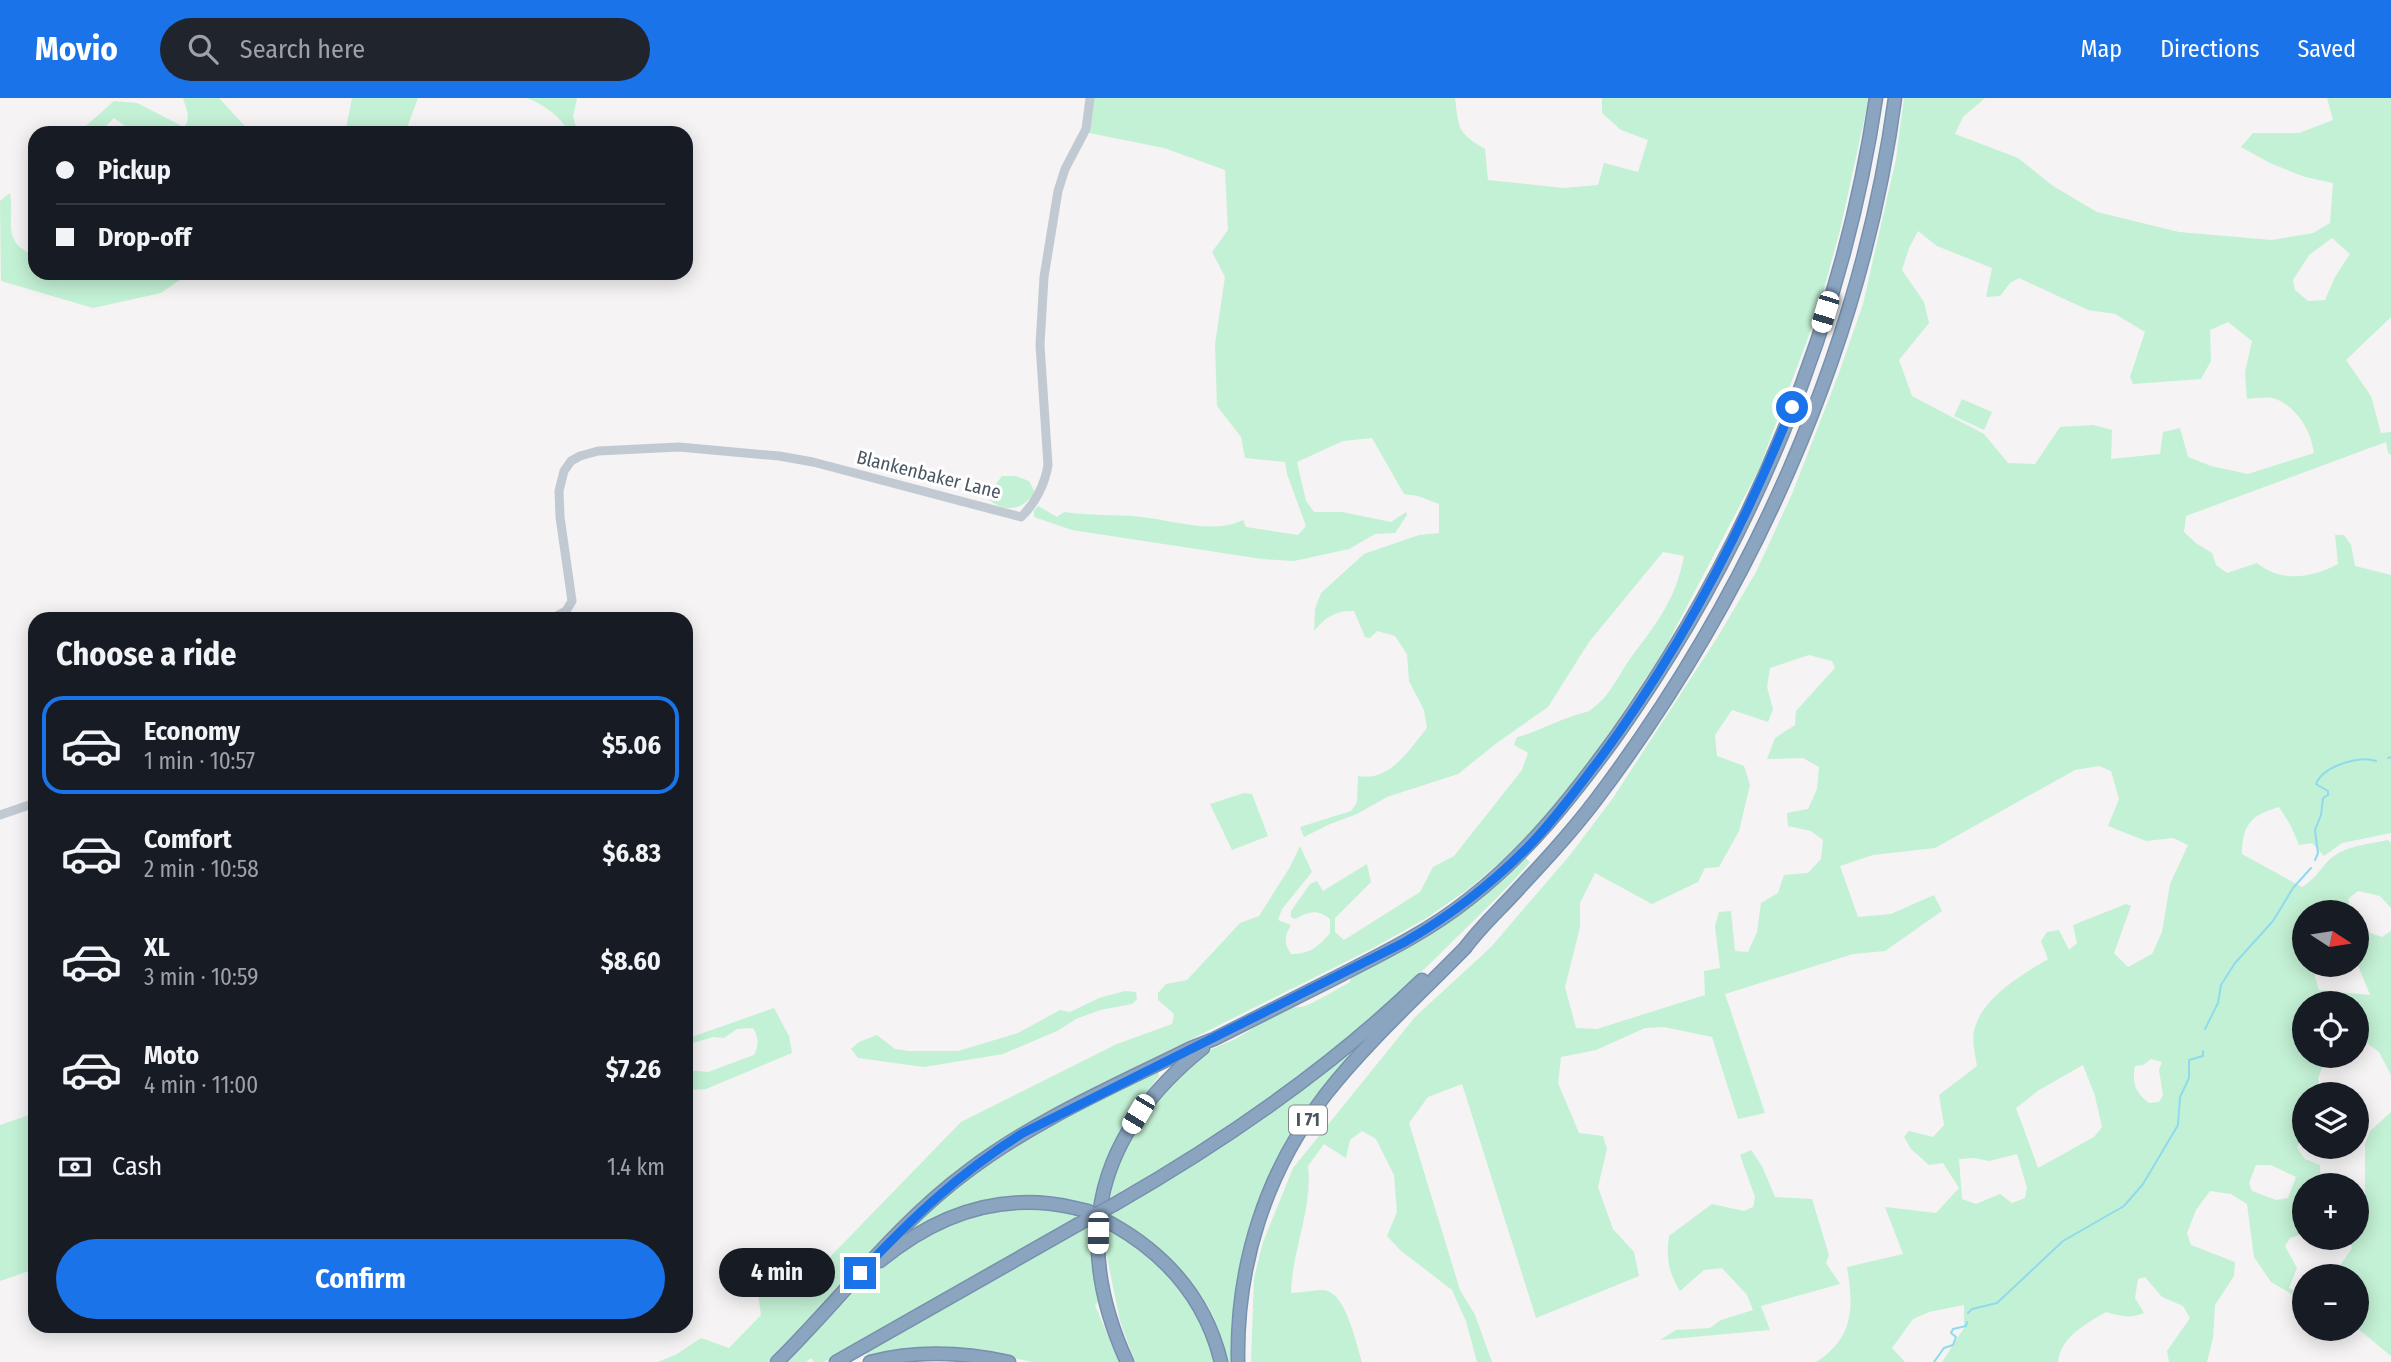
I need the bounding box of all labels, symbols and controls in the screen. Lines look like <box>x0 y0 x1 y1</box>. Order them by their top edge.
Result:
search box <box>160 18 650 81</box>
text: Movio <box>35 29 118 69</box>
icon: search <box>184 30 222 68</box>
text: Search here <box>240 34 365 65</box>
text: Map <box>2081 35 2122 63</box>
text: Directions <box>2160 35 2259 63</box>
text: Saved <box>2297 35 2356 63</box>
text: Pickup <box>98 155 171 186</box>
text: Drop-off <box>98 222 191 253</box>
car <box>1809 289 1842 335</box>
route start <box>1776 391 1808 423</box>
street label: Blankenbaker Lane <box>854 445 1004 504</box>
text: Choose a ride <box>56 635 237 673</box>
icon: car <box>60 714 123 777</box>
text: Economy <box>144 716 240 747</box>
text: $5.06 <box>602 730 661 761</box>
text: 1 min · 10:57 <box>144 747 255 775</box>
icon: car <box>60 822 123 885</box>
text: Comfort <box>144 824 232 855</box>
text: $6.83 <box>602 838 661 869</box>
text: 2 min · 10:58 <box>144 855 259 883</box>
north arrow <box>2292 900 2370 976</box>
map controls <box>2292 900 2369 1341</box>
icon: car <box>60 930 123 993</box>
text: XL <box>144 932 170 963</box>
text: $8.60 <box>601 946 661 977</box>
text: 3 min · 10:59 <box>144 963 258 991</box>
button: locate <box>2292 991 2369 1068</box>
icon: car <box>60 1038 123 1101</box>
text: Moto <box>144 1040 199 1071</box>
text: $7.26 <box>606 1054 661 1085</box>
text: 4 min · 11:00 <box>144 1071 258 1099</box>
button: layers <box>2292 1082 2369 1159</box>
car <box>1119 1091 1158 1137</box>
road number: I 71 <box>1289 1105 1327 1134</box>
icon: cash <box>56 1148 94 1186</box>
text: Cash <box>112 1151 162 1182</box>
text: 1.4 km <box>607 1153 665 1181</box>
button: + <box>2292 1173 2369 1250</box>
car <box>1088 1212 1109 1254</box>
button: Confirm <box>56 1239 665 1319</box>
callout: 4 min <box>720 1248 836 1298</box>
route end <box>844 1257 876 1289</box>
text: 4 min <box>751 1258 803 1286</box>
button: − <box>2292 1264 2369 1341</box>

